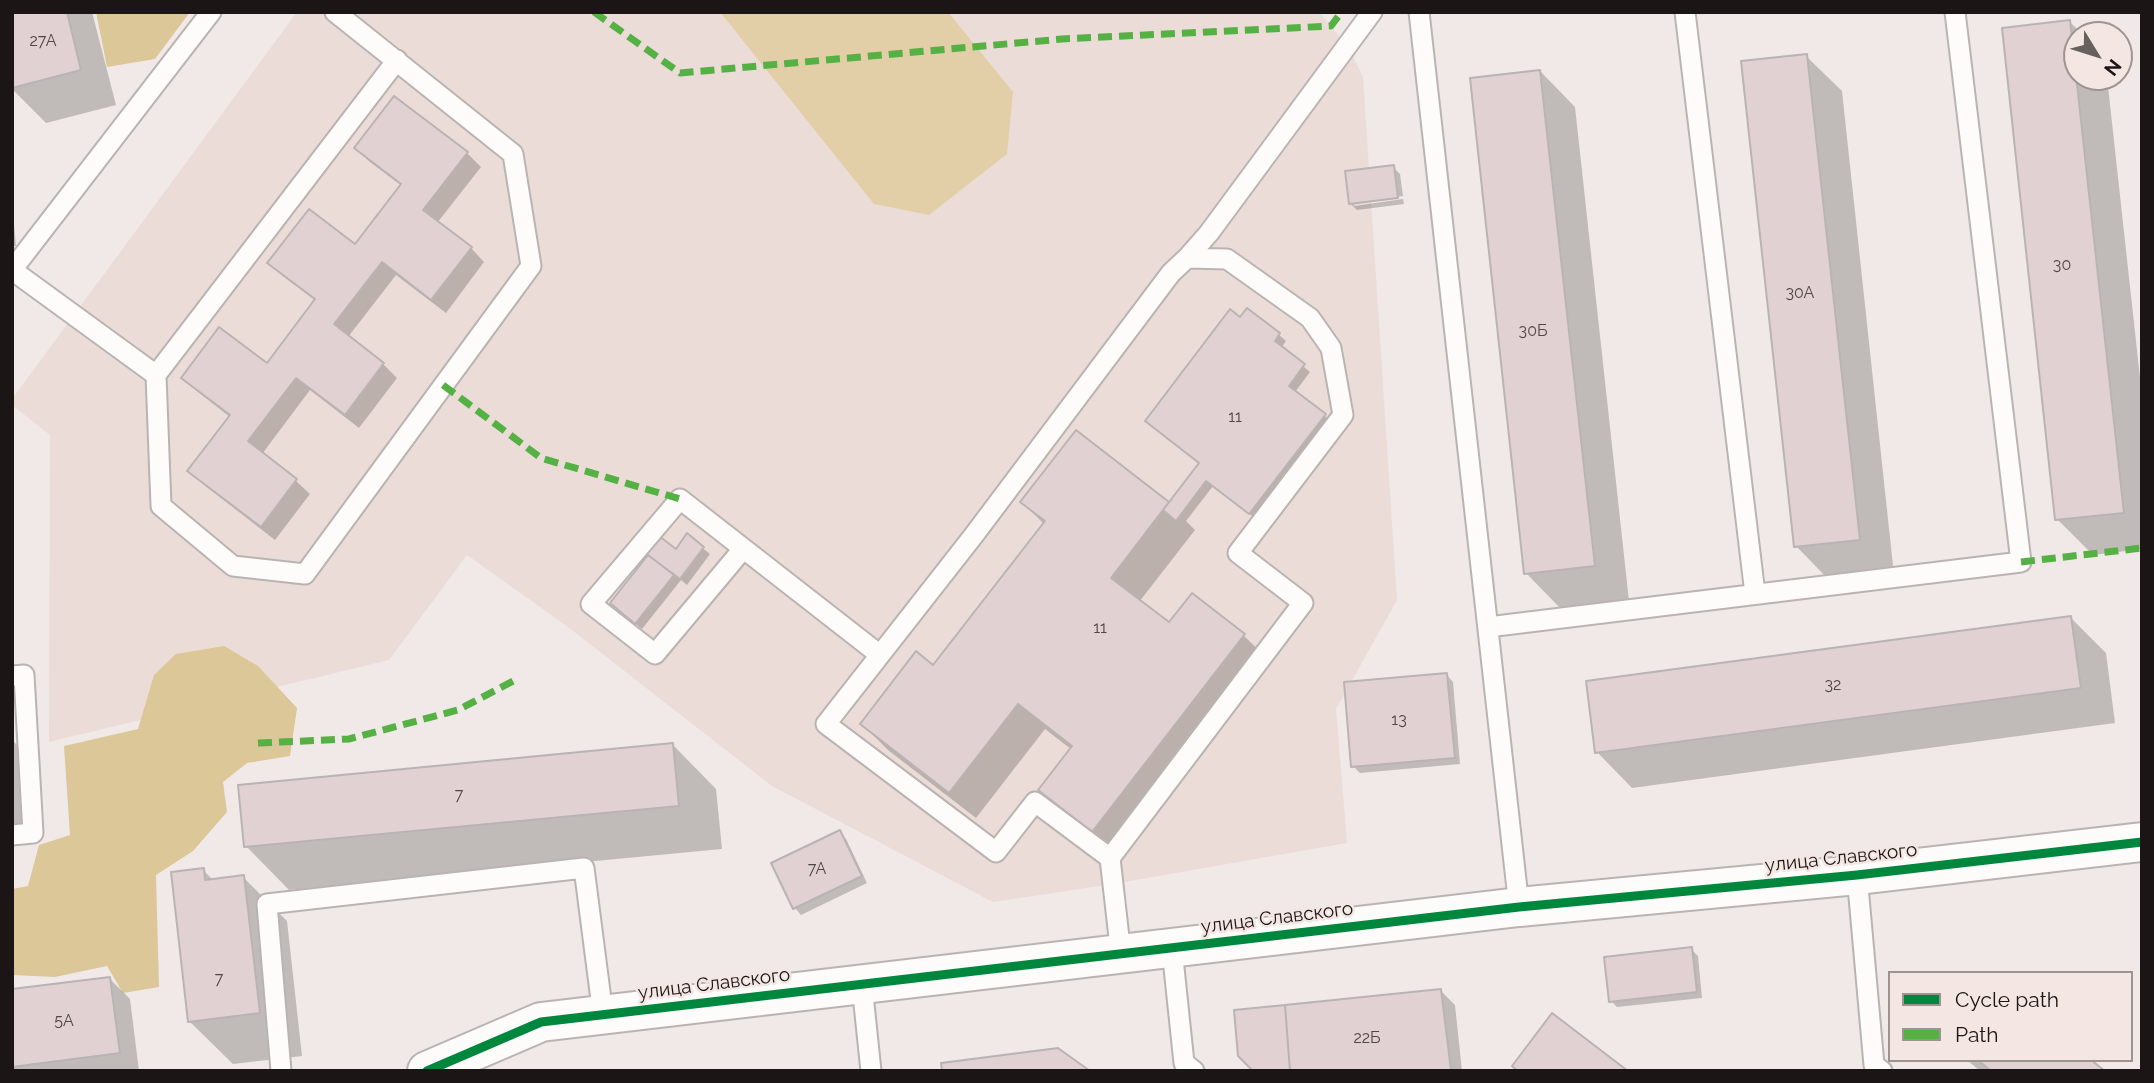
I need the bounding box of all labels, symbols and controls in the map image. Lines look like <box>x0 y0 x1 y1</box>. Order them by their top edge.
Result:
north arrow <box>2063 21 2133 91</box>
house number: 27А <box>30 31 56 51</box>
text: N <box>2100 55 2126 80</box>
house number: 30 <box>2053 255 2071 275</box>
house number: 30А <box>1786 283 1814 303</box>
house number: 30Б <box>1519 321 1547 341</box>
house number: 11 <box>1228 407 1242 427</box>
house number: 11 <box>1093 618 1107 638</box>
house number: 32 <box>1825 675 1841 695</box>
house number: 13 <box>1391 710 1407 730</box>
house number: 7 <box>455 785 463 805</box>
street label: улица Славского <box>1764 839 1918 877</box>
house number: 7А <box>808 859 826 879</box>
street label: улица Славского <box>1200 897 1354 939</box>
street label: улица Славского <box>637 963 791 1005</box>
house number: 7 <box>215 969 223 989</box>
legend <box>1888 971 2133 1062</box>
text: Cycle path <box>1955 987 2059 1012</box>
house number: 5А <box>54 1011 74 1031</box>
text: Path <box>1955 1022 1999 1047</box>
house number: 22Б <box>1353 1028 1381 1048</box>

